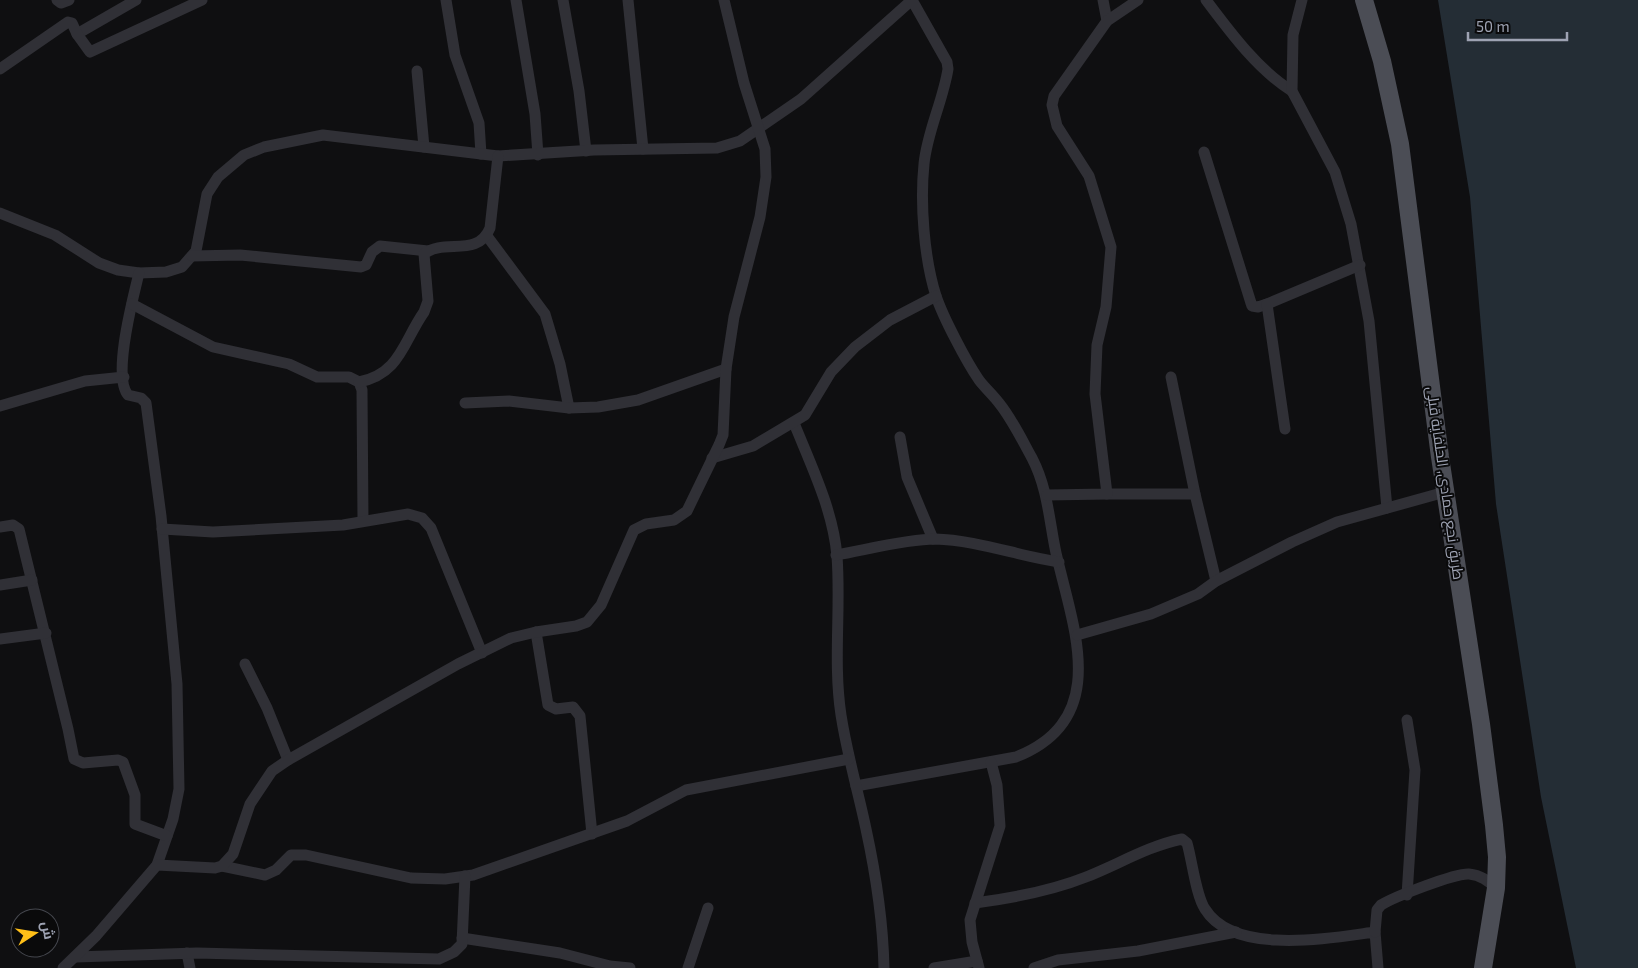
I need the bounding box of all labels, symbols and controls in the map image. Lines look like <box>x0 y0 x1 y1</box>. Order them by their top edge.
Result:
scale bar <box>1468 10 1567 42</box>
text: 50 m <box>1476 17 1510 35</box>
street label: طريق نجع حمادى, الحلفاية قبلى <box>1421 385 1468 581</box>
north arrow <box>10 908 60 958</box>
text: ش <box>37 920 58 941</box>

